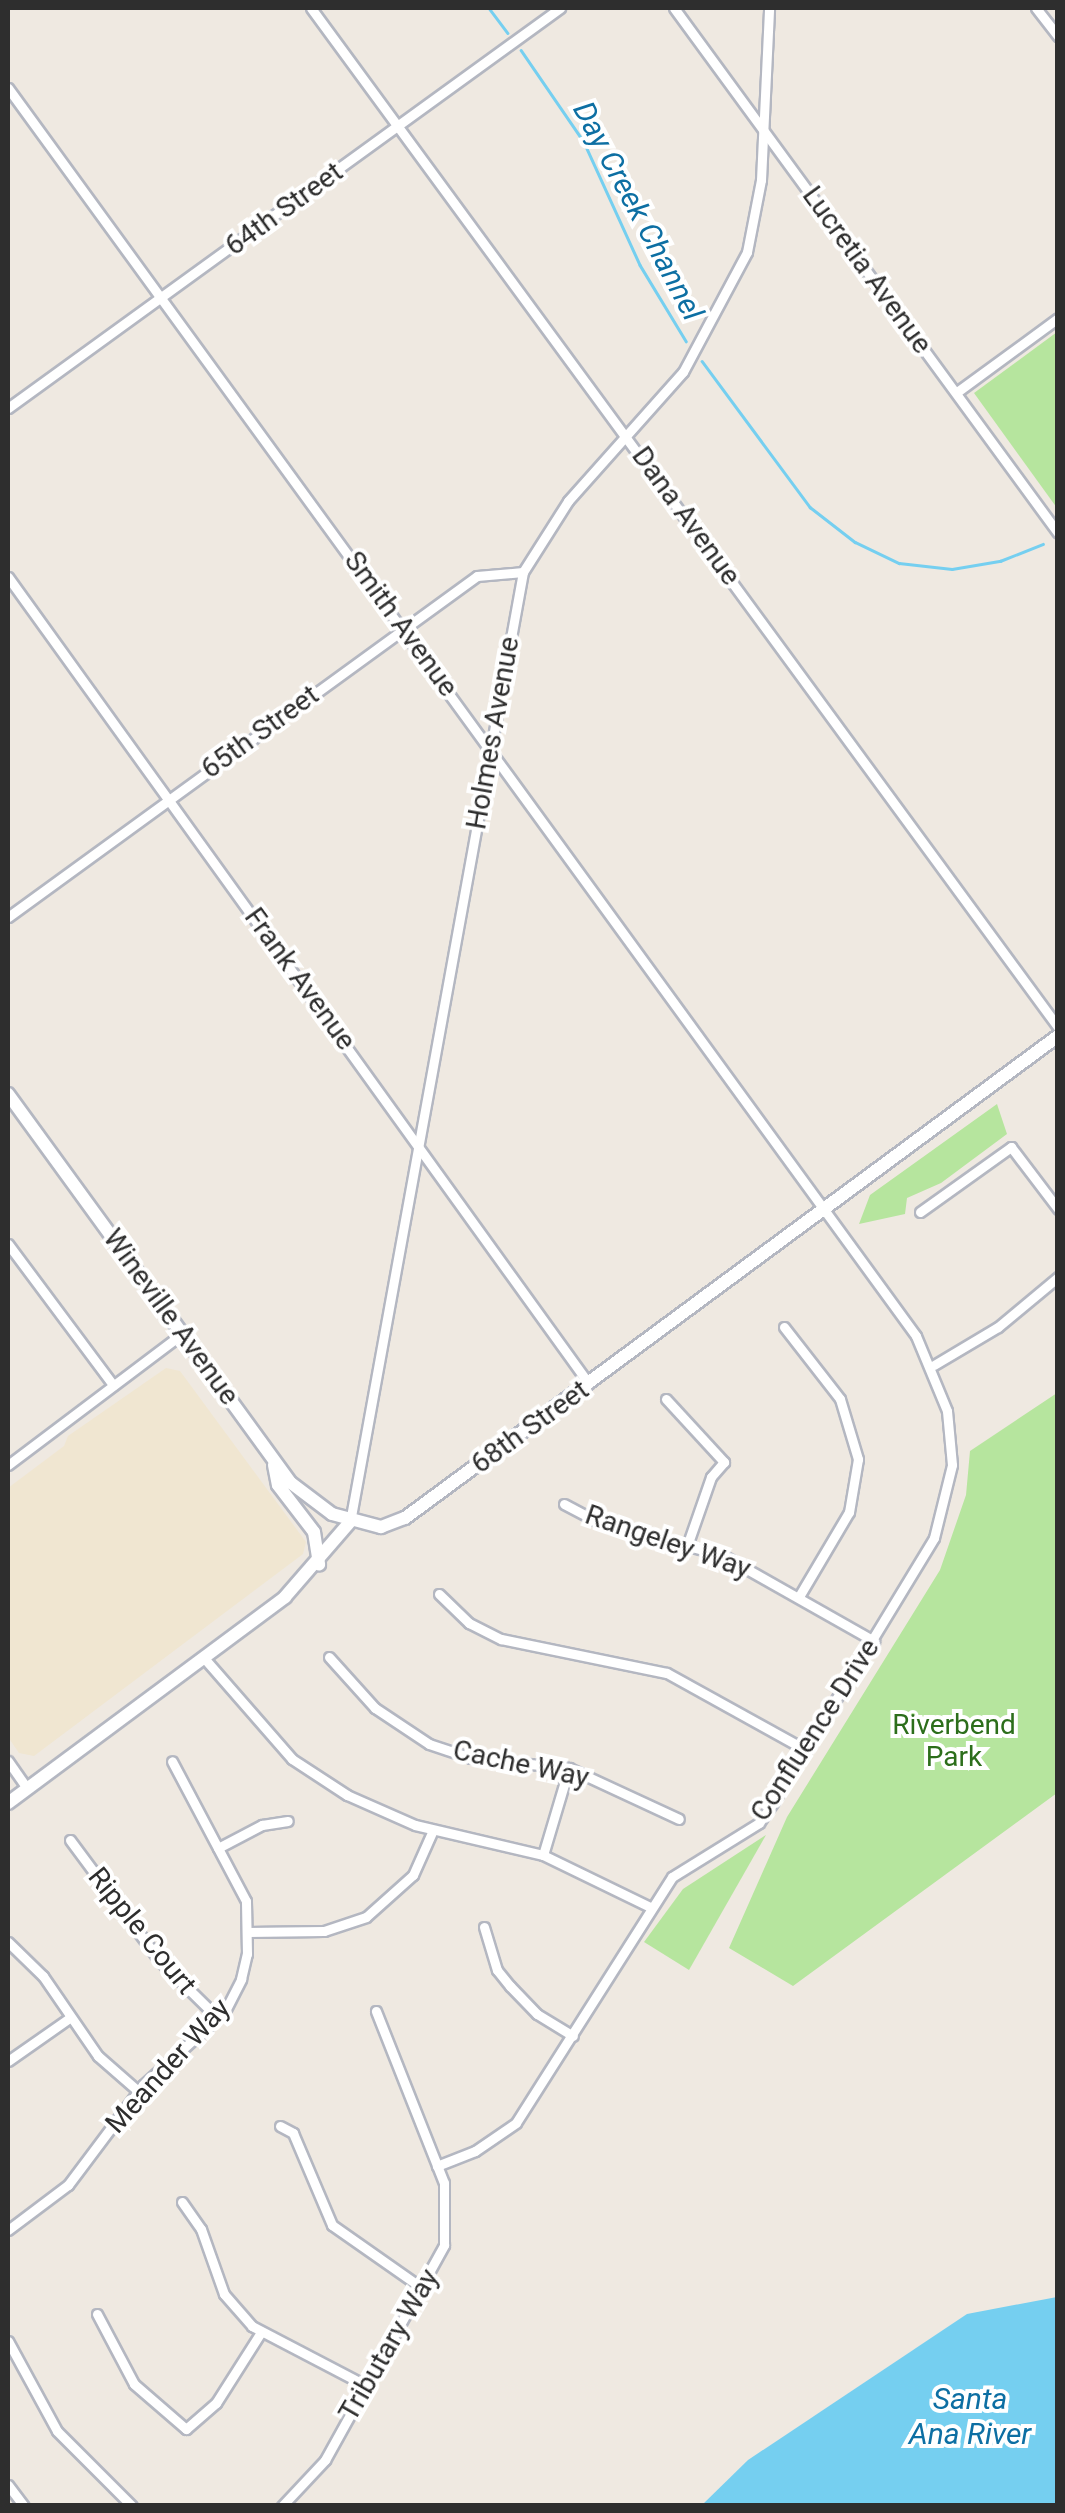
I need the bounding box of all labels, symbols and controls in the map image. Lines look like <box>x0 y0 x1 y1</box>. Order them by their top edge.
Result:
water label: Day Creek Channel <box>565 95 711 327</box>
street label: 64th Street <box>219 155 349 263</box>
street label: Lucretia Avenue <box>795 180 939 360</box>
street label: Dana Avenue <box>625 440 747 592</box>
street label: Smith Avenue <box>337 545 465 703</box>
street label: Holmes Avenue <box>460 634 526 832</box>
street label: 65th Street <box>195 678 325 786</box>
street label: Frank Avenue <box>237 901 363 1057</box>
street label: Wineville Avenue <box>96 1223 246 1411</box>
street label: 68th Street <box>465 1373 595 1481</box>
street label: Rangeley Way <box>581 1498 755 1586</box>
street label: Confluence Drive <box>744 1633 886 1827</box>
park label: Riverbend Park <box>892 1708 1016 1774</box>
street label: Cache Way <box>450 1733 592 1795</box>
street label: Ripple Court <box>81 1861 203 2001</box>
street label: Meander Way <box>99 1992 237 2140</box>
street label: Tributary Way <box>332 2263 446 2427</box>
water label: Santa Ana River <box>909 2381 1031 2452</box>

